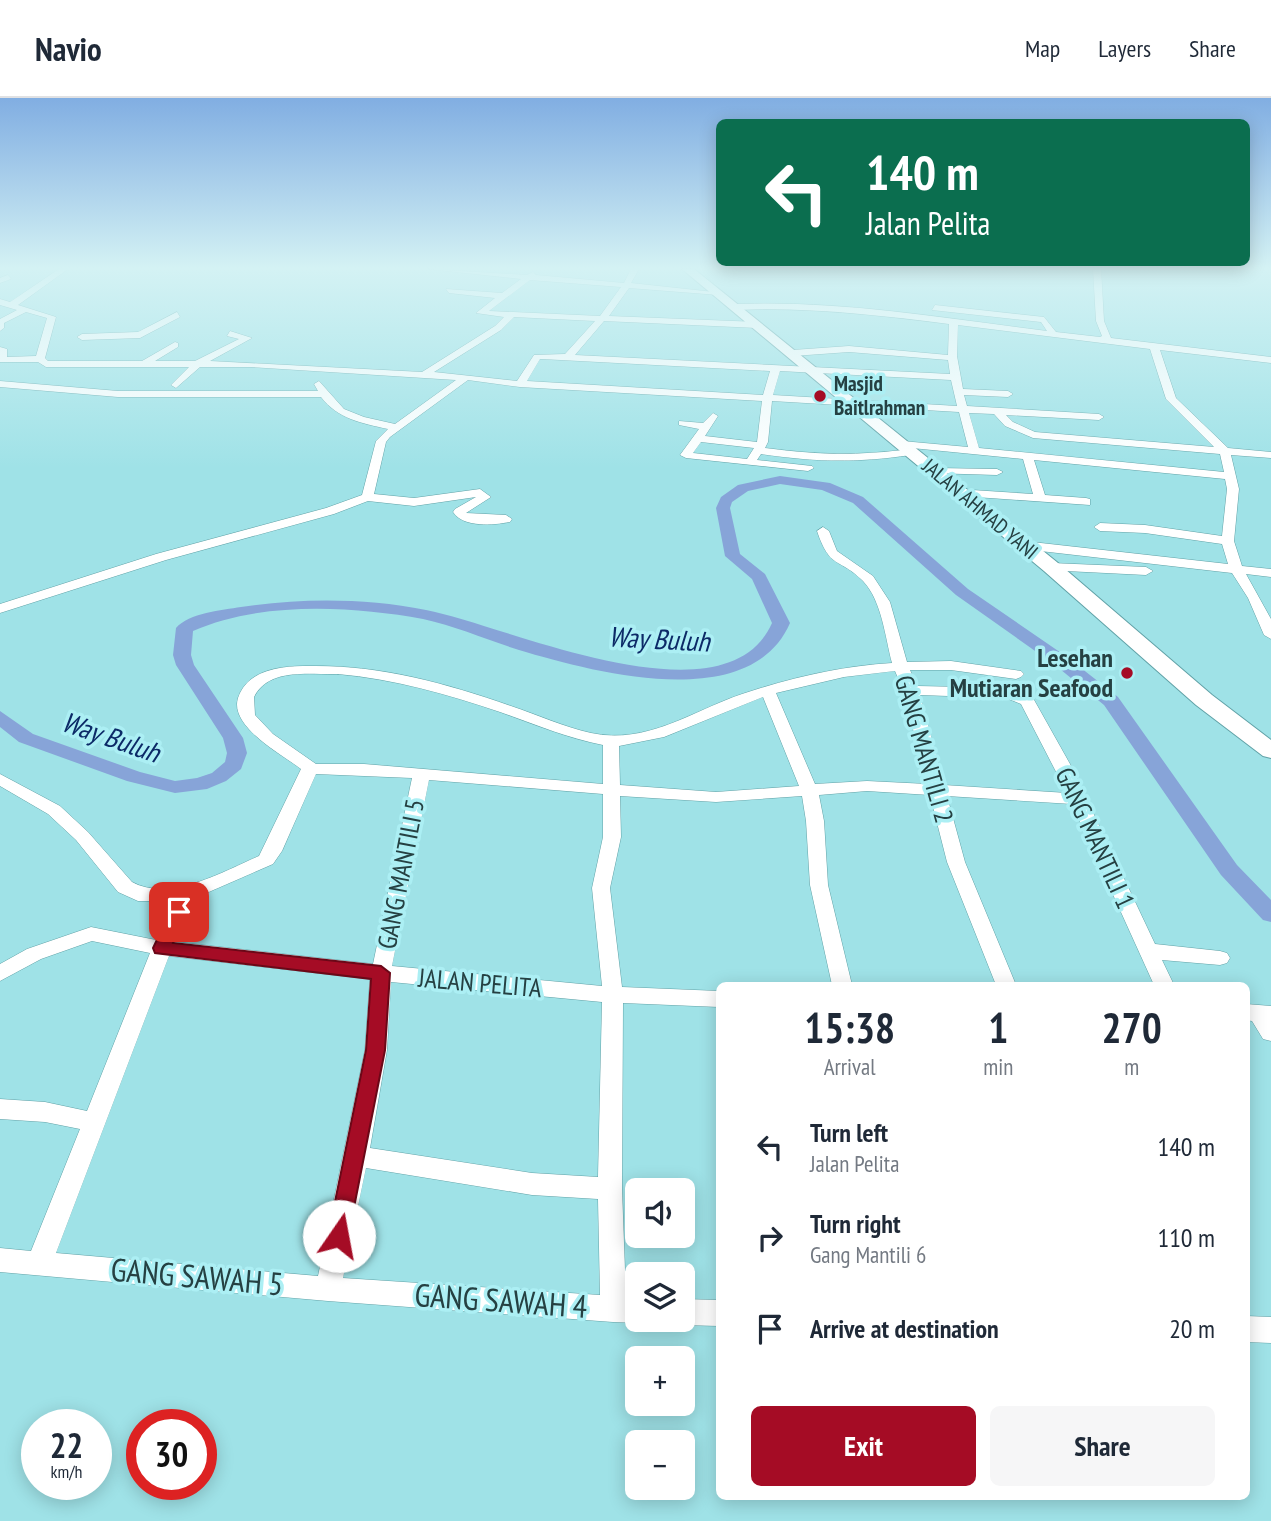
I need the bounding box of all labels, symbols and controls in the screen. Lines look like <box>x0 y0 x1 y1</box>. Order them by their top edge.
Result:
text: Navio <box>35 27 102 70</box>
text: Map <box>1025 33 1060 64</box>
text: Layers <box>1098 33 1151 64</box>
text: Share <box>1189 33 1236 64</box>
text: 140 m <box>866 140 979 204</box>
icon: left <box>751 147 842 238</box>
text: Jalan Pelita <box>866 202 990 244</box>
place label: Masjid Baitlrahman <box>834 370 925 421</box>
marker: Masjid Baitlrahman <box>812 388 828 404</box>
street label: JALAN AHMAD YANI <box>916 452 1044 565</box>
water label: Way Buluh <box>608 617 712 660</box>
place label: Lesehan Mutiaran Seafood <box>950 641 1113 704</box>
marker: Lesehan Mutiaran Seafood <box>1119 665 1135 681</box>
street label: GANG MANTILI 2 <box>888 671 961 826</box>
water label: Way Buluh <box>57 703 167 771</box>
street label: GANG MANTILI 1 <box>1048 762 1143 914</box>
street label: GANG MANTILI 5 <box>370 796 431 952</box>
pin <box>149 882 209 942</box>
icon: arrive <box>160 893 198 931</box>
street label: JALAN PELITA <box>416 961 544 1004</box>
text: 15:38 <box>804 1000 895 1055</box>
text: 1 <box>988 1000 1008 1055</box>
text: 270 <box>1102 1000 1162 1055</box>
text: Arrival <box>824 1052 876 1081</box>
text: min <box>983 1052 1013 1081</box>
text: m <box>1124 1052 1139 1081</box>
text: Turn left <box>810 1116 888 1149</box>
icon: left <box>751 1128 789 1166</box>
text: 140 m <box>1157 1130 1215 1163</box>
text: Jalan Pelita <box>810 1149 899 1178</box>
map controls <box>625 1178 695 1500</box>
button: sound <box>625 1178 695 1248</box>
position arrow <box>302 1199 376 1273</box>
text: Turn right <box>810 1207 901 1240</box>
icon: right <box>751 1219 789 1257</box>
text: 110 m <box>1157 1221 1215 1254</box>
text: Gang Mantili 6 <box>810 1240 926 1269</box>
street label: GANG SAWAH 5 <box>109 1248 285 1304</box>
button: layers <box>625 1262 695 1332</box>
street label: GANG SAWAH 4 <box>413 1273 589 1327</box>
icon: arrive <box>751 1310 789 1348</box>
text: Arrive at destination <box>810 1312 999 1345</box>
text: 20 m <box>1169 1312 1215 1345</box>
button: + <box>625 1346 695 1416</box>
button: Exit <box>751 1406 976 1486</box>
button: Share <box>990 1406 1215 1486</box>
speed limit sign: 30 <box>126 1409 217 1500</box>
text: 22 <box>50 1422 83 1468</box>
button: − <box>625 1430 695 1500</box>
text: km/h <box>51 1460 82 1483</box>

